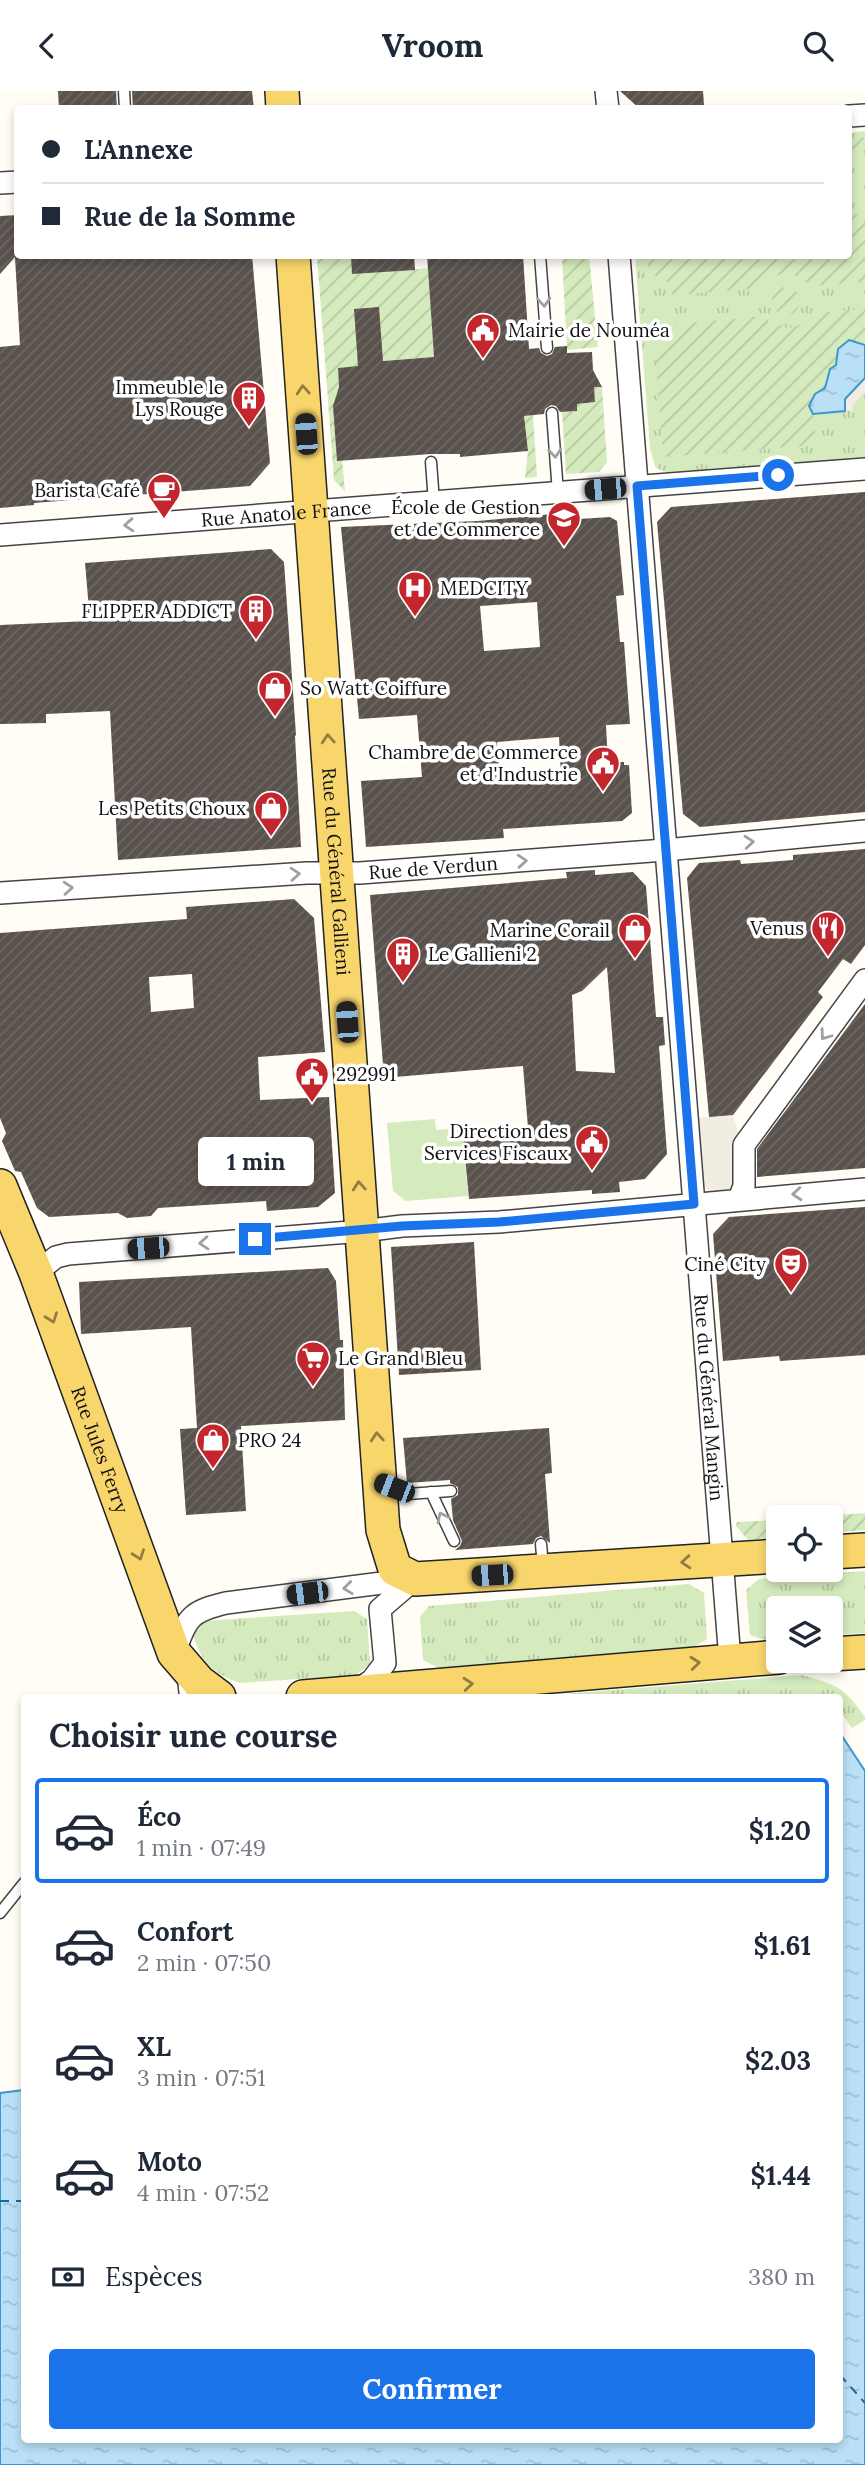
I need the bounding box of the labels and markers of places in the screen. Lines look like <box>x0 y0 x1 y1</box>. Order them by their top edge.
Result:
public building icon: Mairie de Nouméa <box>464 311 502 360</box>
place label: Mairie de Nouméa <box>508 318 670 342</box>
place label: Immeuble le Lys Rouge <box>115 375 224 421</box>
building icon: Immeuble le Lys Rouge <box>230 379 268 428</box>
cafe icon: Barista Café <box>145 471 183 520</box>
place label: Barista Café <box>34 478 140 502</box>
place label: École de Gestion et de Commerce <box>391 495 540 541</box>
school or university icon: École de Gestion et de Commerce <box>545 499 583 548</box>
hospital icon: MEDCITY <box>396 569 434 618</box>
place label: MEDCITY <box>440 576 529 600</box>
building icon: FLIPPER ADDICT <box>237 592 275 641</box>
place label: FLIPPER ADDICT <box>81 599 232 623</box>
shop icon: So Watt Coiffure <box>256 669 294 718</box>
place label: So Watt Coiffure <box>300 676 447 700</box>
place label: Chambre de Commerce et d'Industrie <box>368 740 578 786</box>
public building icon: Chambre de Commerce et d'Industrie <box>584 744 622 793</box>
shop icon: Les Petits Choux <box>252 789 290 838</box>
place label: Les Petits Choux <box>98 796 246 820</box>
restaurant icon: Venus <box>809 909 847 958</box>
shop icon: Marine Corail <box>616 911 654 960</box>
place label: Venus <box>749 916 804 940</box>
place label: Marine Corail <box>490 918 610 942</box>
building icon: Le Gallieni 2 <box>384 935 422 984</box>
place label: Le Gallieni 2 <box>428 942 537 966</box>
public building icon: 292991 <box>293 1055 331 1104</box>
place label: 292991 <box>336 1062 396 1086</box>
place label: Direction des Services Fiscaux <box>424 1119 568 1165</box>
public building icon: Direction des Services Fiscaux <box>573 1123 611 1172</box>
theatre icon: Ciné City <box>772 1245 810 1294</box>
place label: Ciné City <box>684 1252 766 1276</box>
supermarket icon: Le Grand Bleu <box>294 1339 332 1388</box>
place label: Le Grand Bleu <box>338 1346 463 1370</box>
shop icon: PRO 24 <box>194 1421 232 1470</box>
place label: PRO 24 <box>238 1428 302 1452</box>

